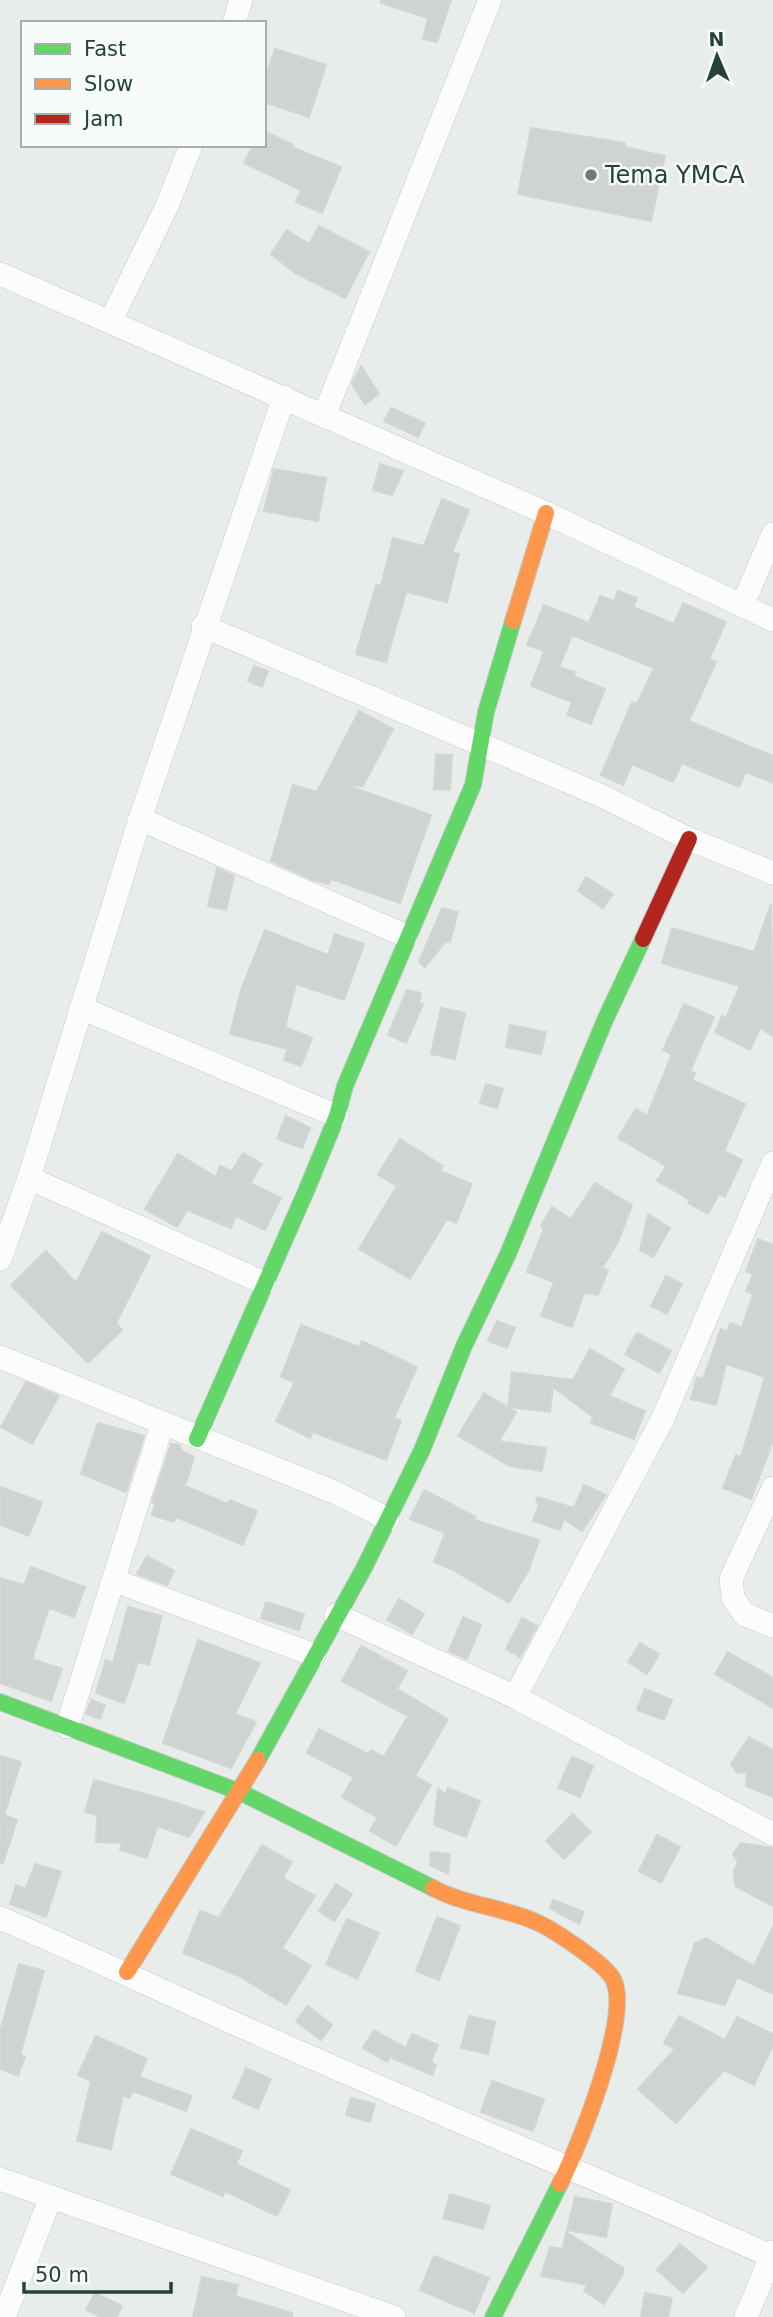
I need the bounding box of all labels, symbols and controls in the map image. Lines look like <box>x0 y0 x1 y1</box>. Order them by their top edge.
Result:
legend <box>21 21 266 147</box>
north arrow <box>682 21 752 91</box>
text: N <box>708 28 725 50</box>
text: Fast <box>84 37 126 61</box>
text: Slow <box>84 72 133 96</box>
text: Jam <box>82 107 124 131</box>
place label: Tema YMCA <box>604 161 745 189</box>
marker: Tema YMCA <box>583 167 599 183</box>
scale bar <box>24 2250 172 2294</box>
text: 50 m <box>35 2263 89 2287</box>

